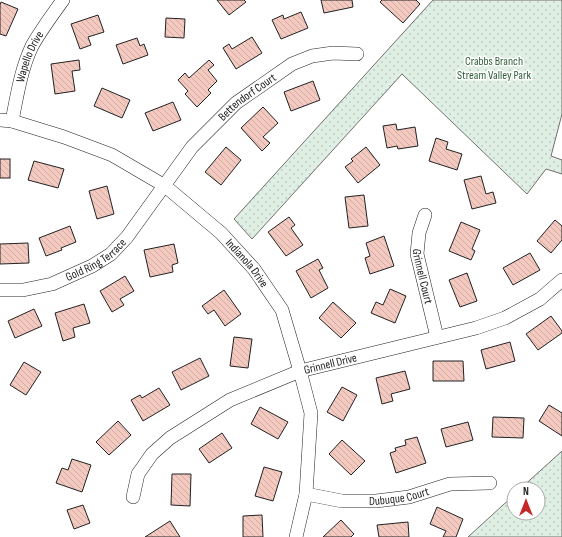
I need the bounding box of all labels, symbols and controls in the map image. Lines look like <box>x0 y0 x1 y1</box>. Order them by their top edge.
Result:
street label: Wapello Drive <box>13 28 47 84</box>
park label: Crabbs Branch Stream Valley Park <box>457 54 531 83</box>
street label: Bettendorf Court <box>215 70 279 124</box>
street label: Gold Ring Terrace <box>63 235 130 284</box>
street label: Indianola Drive <box>222 235 272 290</box>
street label: Grinnell Court <box>409 248 436 306</box>
street label: Grinnell Drive <box>302 350 359 377</box>
north arrow <box>506 481 546 521</box>
street label: Dubuque Court <box>369 484 431 509</box>
text: N <box>523 485 529 498</box>

